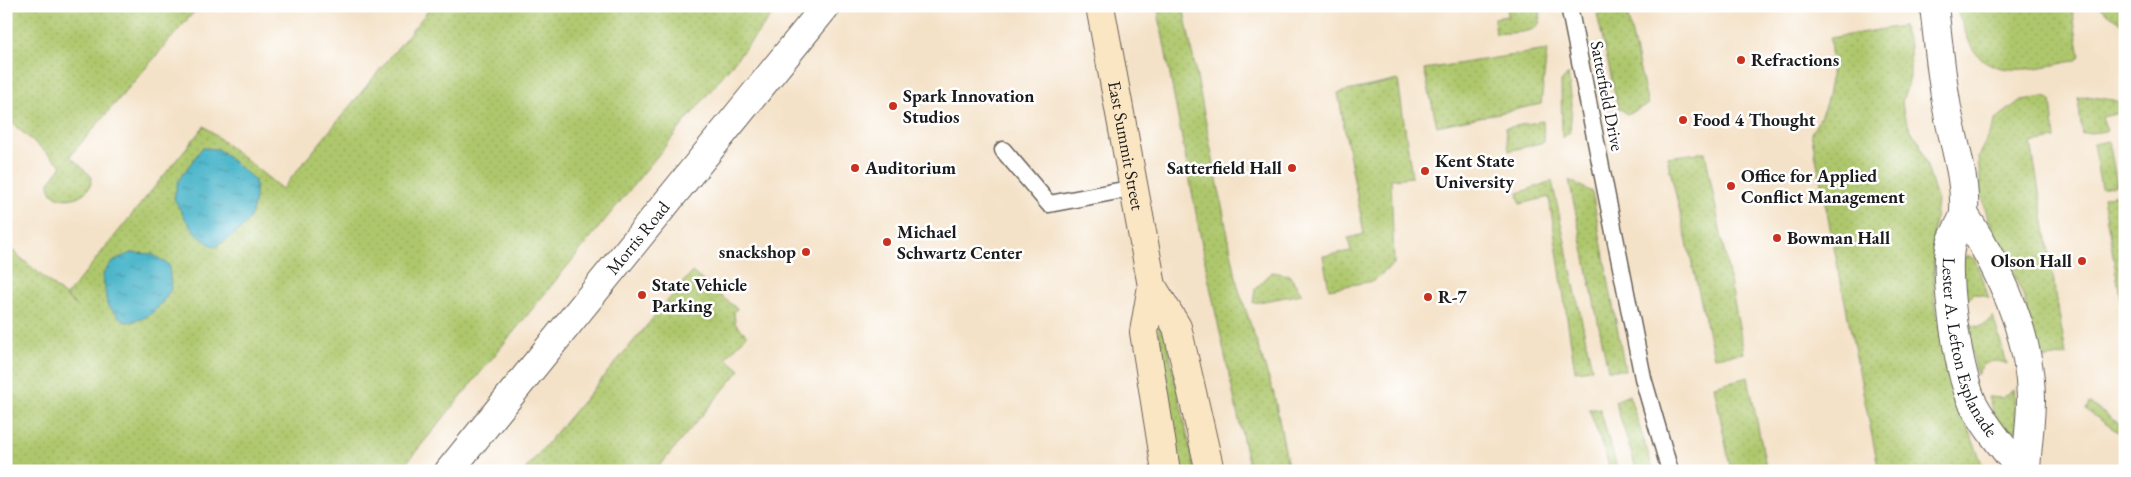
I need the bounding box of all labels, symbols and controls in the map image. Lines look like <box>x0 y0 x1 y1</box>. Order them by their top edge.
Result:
street label: Satterfield Drive <box>1586 39 1629 153</box>
place label: Refractions <box>1751 48 1839 71</box>
marker: Refractions <box>1735 54 1747 66</box>
street label: East Summit Street <box>1103 79 1150 212</box>
place label: Spark Innovation Studios <box>903 84 1034 128</box>
marker: Spark Innovation Studios <box>887 100 899 112</box>
place label: Food 4 Thought <box>1693 108 1816 131</box>
marker: Food 4 Thought <box>1677 114 1689 126</box>
place label: Kent State University <box>1435 149 1515 193</box>
place label: Auditorium <box>864 156 956 179</box>
place label: Satterfield Hall <box>1167 156 1282 179</box>
marker: Auditorium <box>849 162 861 174</box>
marker: Satterfield Hall <box>1286 162 1298 174</box>
place label: Office for Applied Conflict Management <box>1741 164 1905 208</box>
marker: Kent State University <box>1419 165 1431 177</box>
marker: Office for Applied Conflict Management <box>1725 180 1737 192</box>
street label: Morris Road <box>601 195 675 279</box>
place label: Michael Schwartz Center <box>897 220 1023 264</box>
place label: Bowman Hall <box>1787 226 1890 249</box>
marker: Bowman Hall <box>1771 232 1783 244</box>
marker: Michael Schwartz Center <box>881 236 893 248</box>
place label: snackshop <box>719 240 796 263</box>
marker: snackshop <box>800 246 812 258</box>
place label: Olson Hall <box>1991 249 2072 272</box>
marker: Olson Hall <box>2076 255 2088 267</box>
street label: Lester A. Lefton Esplanade <box>1938 257 2003 441</box>
place label: State Vehicle Parking <box>652 273 748 317</box>
place label: R-7 <box>1438 285 1467 308</box>
marker: State Vehicle Parking <box>636 289 648 301</box>
marker: R-7 <box>1422 291 1434 303</box>

